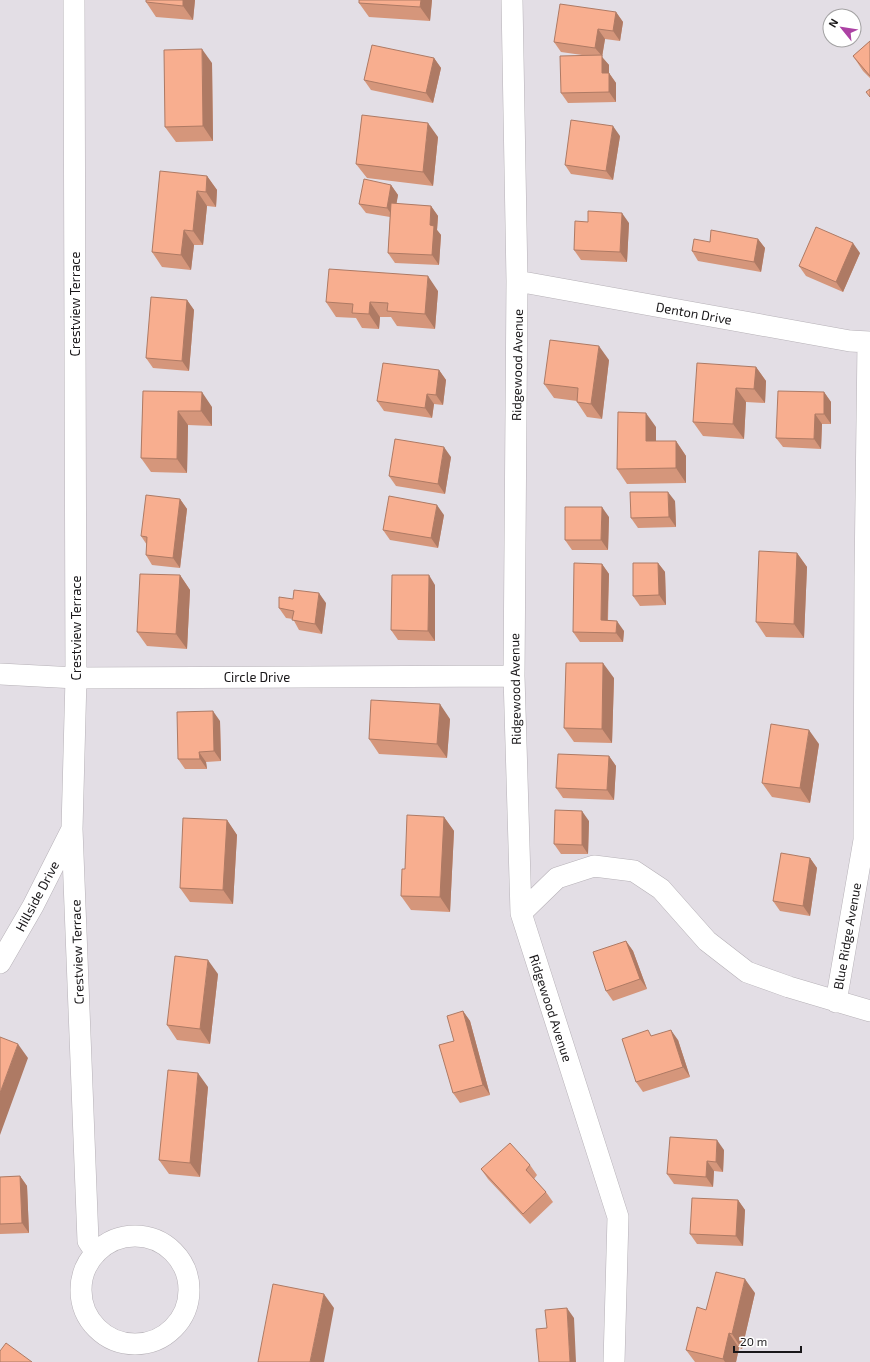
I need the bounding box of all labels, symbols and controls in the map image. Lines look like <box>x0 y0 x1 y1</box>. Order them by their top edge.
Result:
north arrow <box>822 8 862 48</box>
text: N <box>825 16 841 29</box>
street label: Crestview Terrace <box>67 251 83 357</box>
street label: Denton Drive <box>655 298 733 328</box>
street label: Ridgewood Avenue <box>508 309 526 421</box>
street label: Crestview Terrace <box>68 575 84 681</box>
street label: Ridgewood Avenue <box>506 633 524 745</box>
street label: Circle Drive <box>224 669 290 685</box>
street label: Hillside Drive <box>12 858 62 934</box>
street label: Blue Ridge Avenue <box>830 881 864 991</box>
street label: Crestview Terrace <box>67 899 87 1005</box>
street label: Ridgewood Avenue <box>526 952 576 1064</box>
scale bar <box>734 1328 801 1354</box>
text: 20 m <box>740 1334 767 1348</box>

